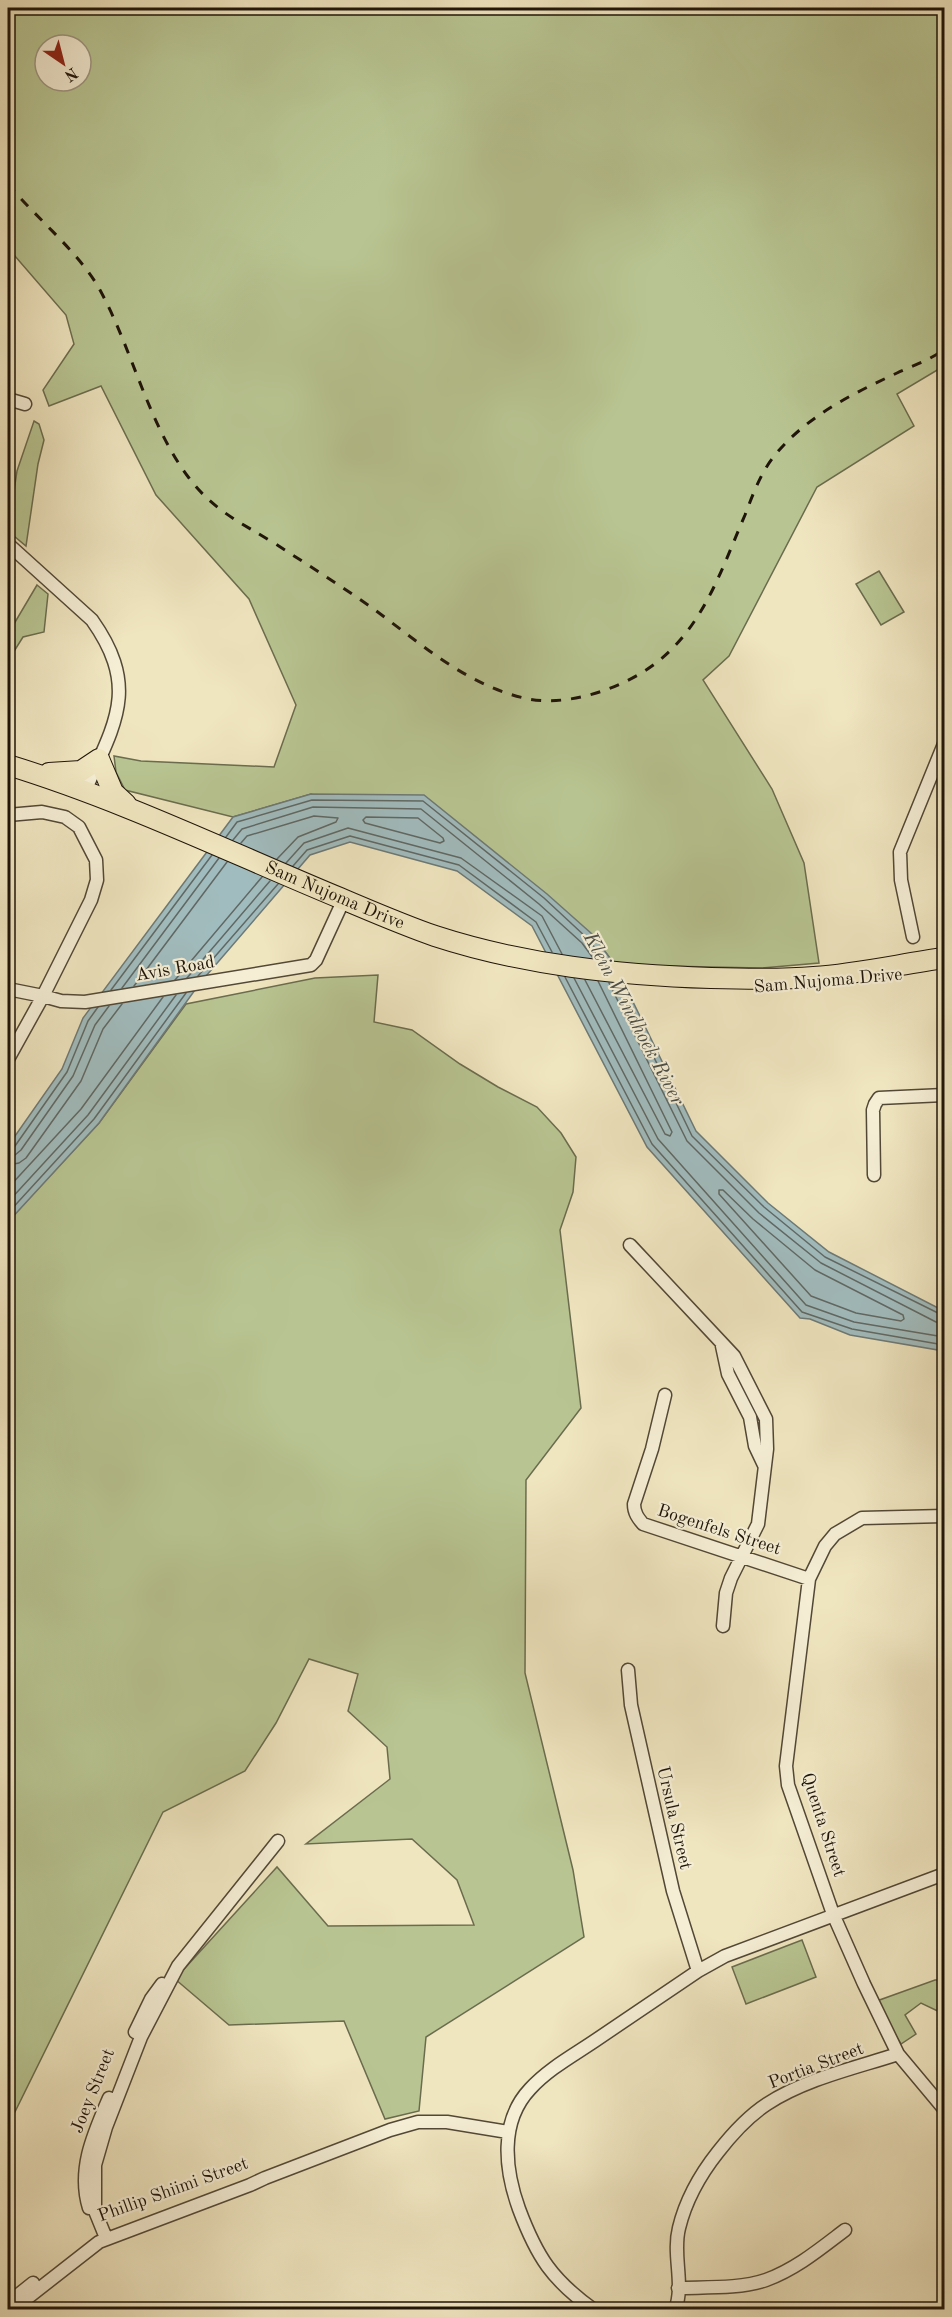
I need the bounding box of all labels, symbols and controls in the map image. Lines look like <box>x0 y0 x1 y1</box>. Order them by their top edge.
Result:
north arrow <box>33 33 93 93</box>
text: N <box>60 64 80 84</box>
street label: Sam Nujoma Drive <box>262 858 407 933</box>
water label: Klein Windhoek River <box>578 928 687 1109</box>
street label: Avis Road <box>134 953 216 985</box>
street label: Sam Nujoma Drive <box>753 966 903 996</box>
street label: Bogenfels Street <box>655 1502 783 1558</box>
street label: Ursula Street <box>653 1765 695 1871</box>
street label: Quenta Street <box>798 1771 848 1879</box>
street label: Portia Street <box>766 2040 866 2092</box>
street label: Joey Street <box>68 2046 118 2136</box>
street label: Phillip Shiimi Street <box>95 2154 251 2226</box>

